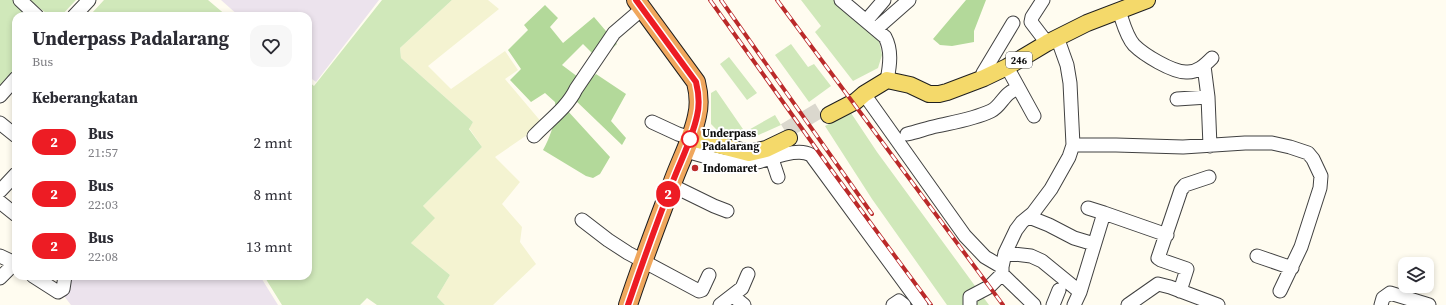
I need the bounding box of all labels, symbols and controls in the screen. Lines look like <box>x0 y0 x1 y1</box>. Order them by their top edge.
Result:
text: Underpass Padalarang <box>32 25 229 51</box>
button: heart <box>250 25 292 67</box>
road number: 246 <box>1006 52 1032 68</box>
text: Bus <box>32 53 53 70</box>
text: Keberangkatan <box>32 87 138 108</box>
text: Bus <box>88 123 114 144</box>
place label: Underpass Padalarang <box>702 126 759 154</box>
marker: Underpass Padalarang <box>681 130 699 148</box>
text: 2 <box>50 132 58 152</box>
text: 2 mnt <box>254 132 292 153</box>
text: 21:57 <box>88 144 118 161</box>
place label: Indomaret <box>703 161 758 176</box>
marker: Indomaret <box>690 163 700 173</box>
text: Bus <box>88 175 114 196</box>
line badge: 2 <box>655 181 681 207</box>
text: 2 <box>50 184 58 204</box>
text: 8 mnt <box>254 184 292 205</box>
text: 2 <box>664 184 672 204</box>
text: 22:03 <box>88 196 118 213</box>
text: Bus <box>88 227 114 248</box>
text: 2 <box>50 236 58 256</box>
text: 13 mnt <box>246 236 292 257</box>
text: 22:08 <box>88 248 118 265</box>
map controls <box>1398 257 1434 293</box>
button: layers <box>1398 257 1434 293</box>

